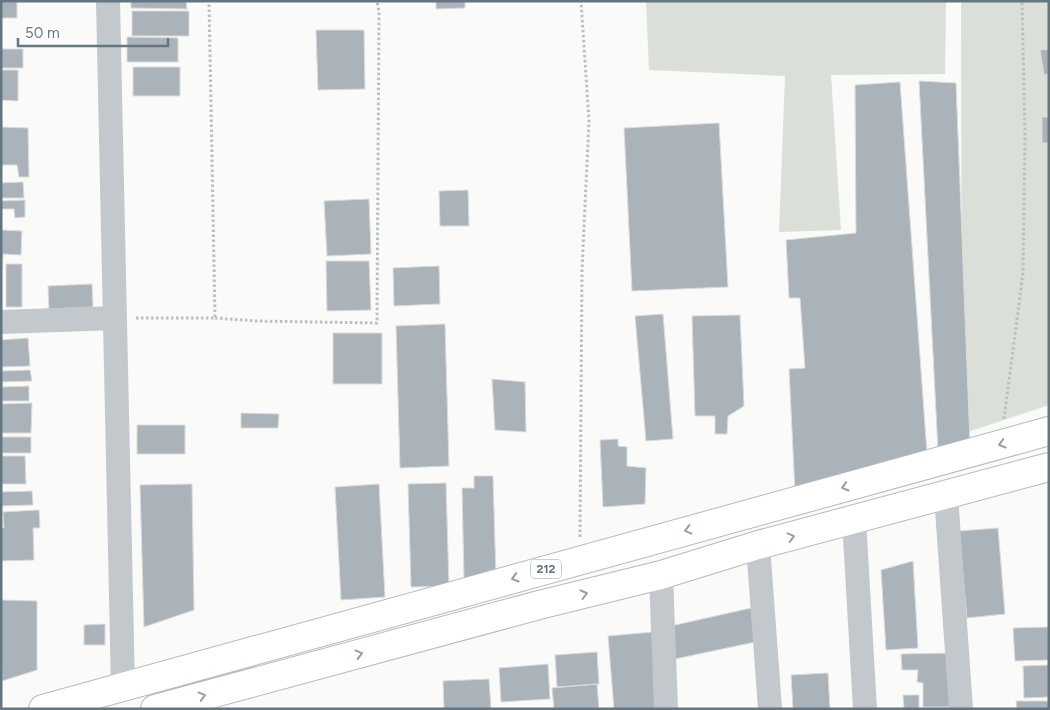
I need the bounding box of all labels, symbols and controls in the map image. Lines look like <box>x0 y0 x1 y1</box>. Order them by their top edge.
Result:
scale bar <box>18 15 168 47</box>
text: 50 m <box>25 24 60 42</box>
one-way arrow <box>998 438 1006 448</box>
one-way arrow <box>842 482 850 492</box>
one-way arrow <box>684 524 693 535</box>
one-way arrow <box>787 532 795 542</box>
road number: 212 <box>531 560 561 578</box>
one-way arrow <box>511 572 519 582</box>
one-way arrow <box>579 589 588 600</box>
one-way arrow <box>355 649 363 659</box>
one-way arrow <box>198 691 207 702</box>

